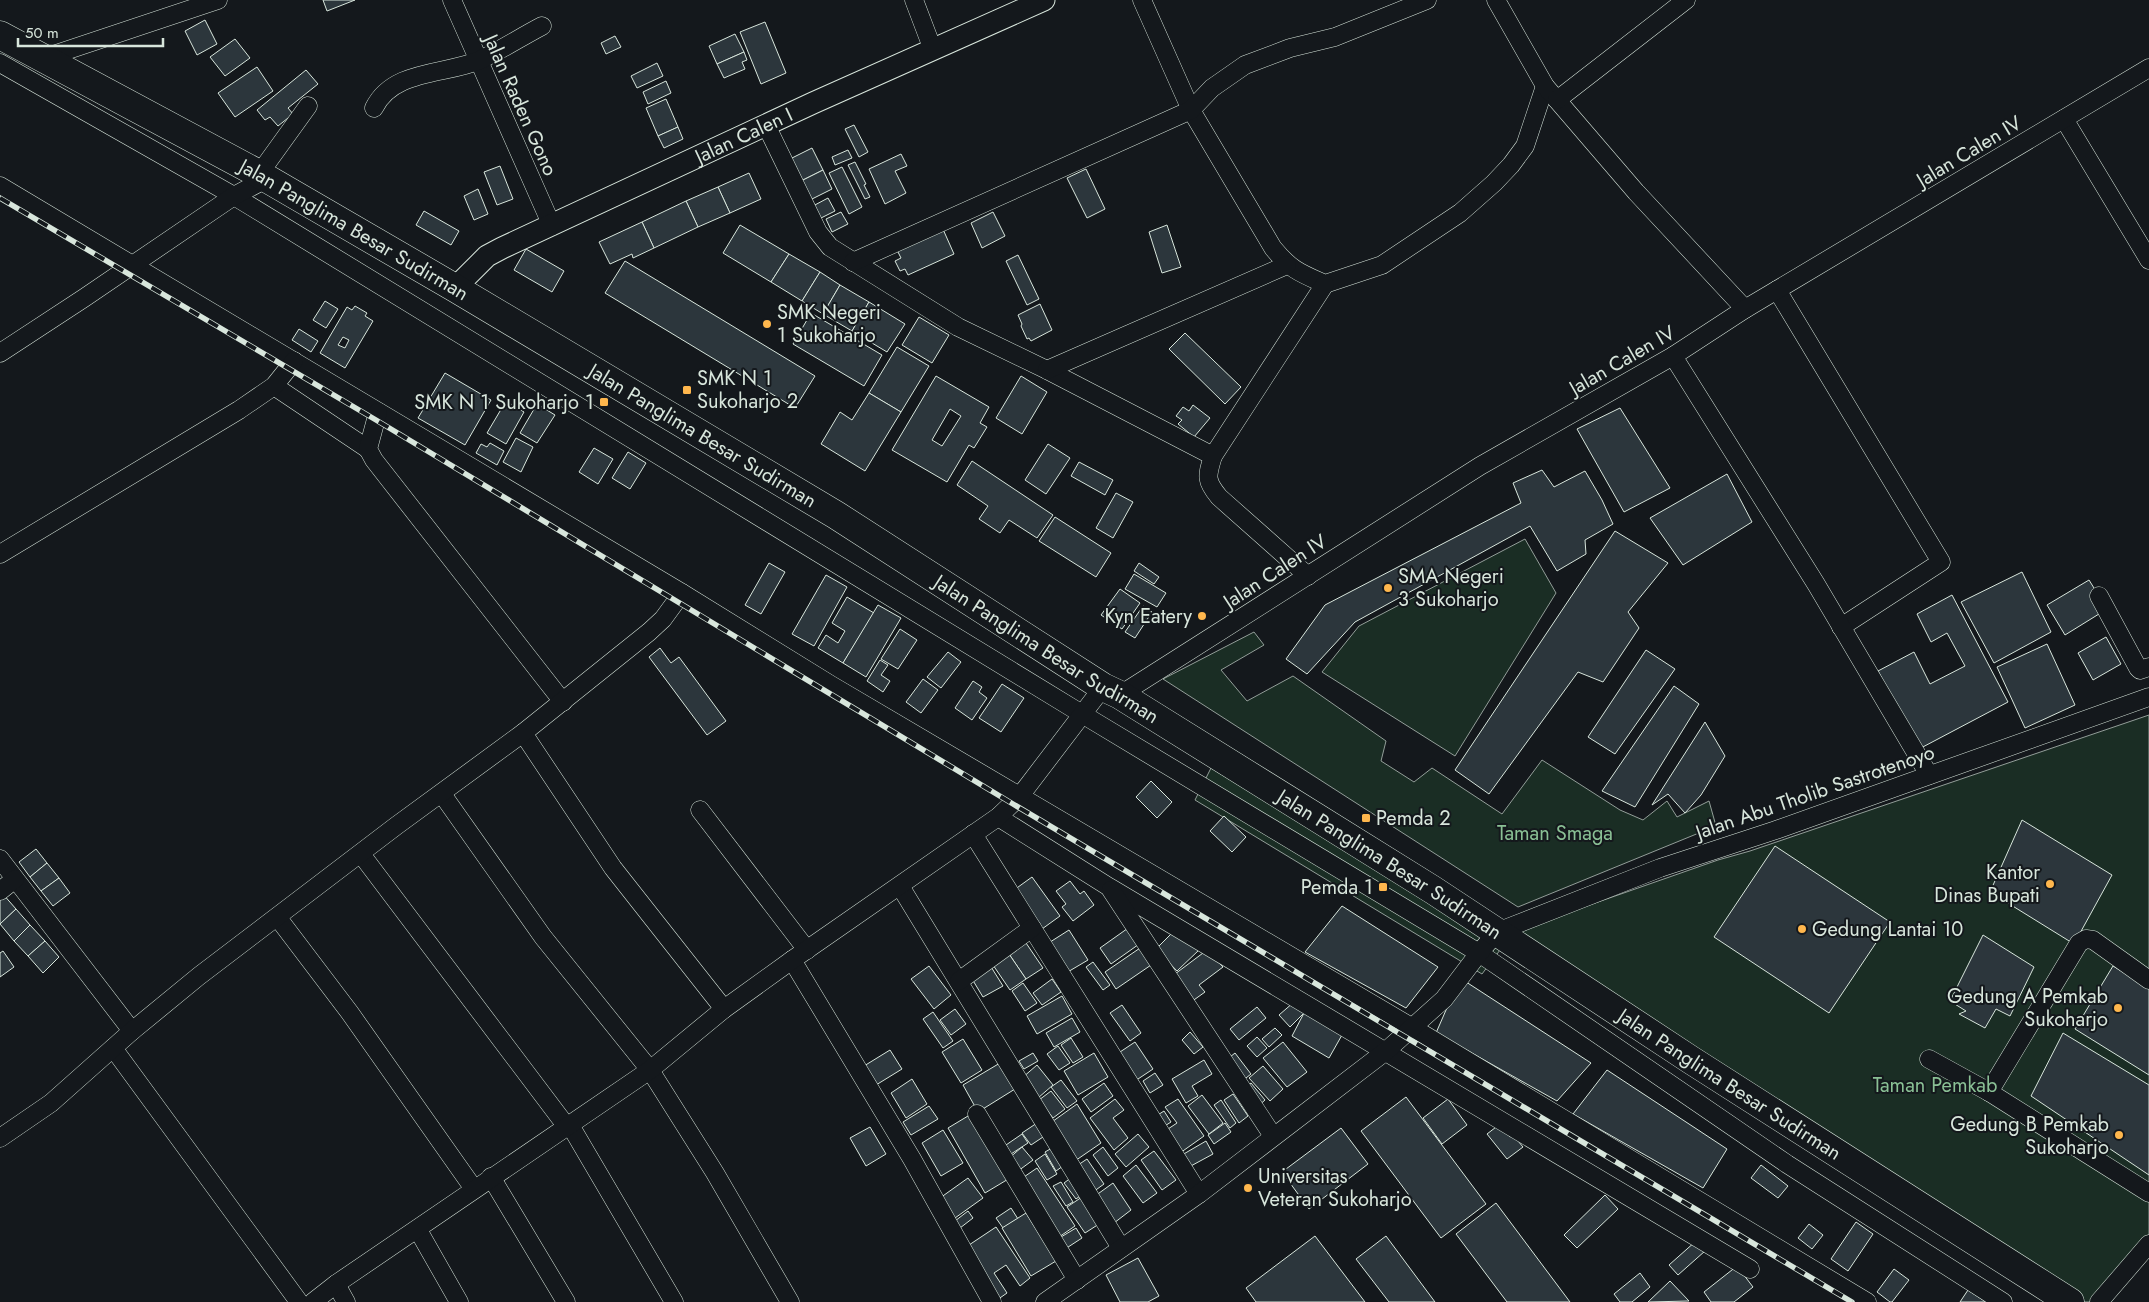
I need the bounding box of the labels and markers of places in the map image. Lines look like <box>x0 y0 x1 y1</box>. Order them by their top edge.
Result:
place label: SMK Negeri 1 Sukoharjo <box>777 298 881 350</box>
marker: SMK Negeri 1 Sukoharjo <box>761 318 773 330</box>
place label: SMK N 1 Sukoharjo 2 <box>697 364 798 416</box>
marker: SMK N 1 Sukoharjo 2 <box>681 384 693 396</box>
place label: SMK N 1 Sukoharjo 1 <box>414 388 594 417</box>
marker: SMK N 1 Sukoharjo 1 <box>598 396 610 408</box>
place label: SMA Negeri 3 Sukoharjo <box>1398 562 1504 614</box>
marker: SMA Negeri 3 Sukoharjo <box>1382 582 1394 594</box>
place label: Kyn Eatery <box>1104 602 1192 631</box>
marker: Kyn Eatery <box>1196 610 1208 622</box>
place label: Pemda 2 <box>1376 804 1451 833</box>
marker: Pemda 2 <box>1360 812 1372 824</box>
place label: Kantor Dinas Bupati <box>1934 858 2040 910</box>
place label: Pemda 1 <box>1301 873 1373 902</box>
marker: Kantor Dinas Bupati <box>2044 878 2056 890</box>
marker: Pemda 1 <box>1377 881 1389 893</box>
place label: Gedung Lantai 10 <box>1812 915 1963 944</box>
marker: Gedung Lantai 10 <box>1796 923 1808 935</box>
place label: Gedung A Pemkab Sukoharjo <box>1947 982 2108 1034</box>
marker: Gedung A Pemkab Sukoharjo <box>2112 1002 2124 1014</box>
place label: Gedung B Pemkab Sukoharjo <box>1950 1110 2109 1162</box>
marker: Gedung B Pemkab Sukoharjo <box>2113 1129 2125 1141</box>
place label: Universitas Veteran Sukoharjo <box>1258 1162 1412 1214</box>
marker: Universitas Veteran Sukoharjo <box>1242 1182 1254 1194</box>

